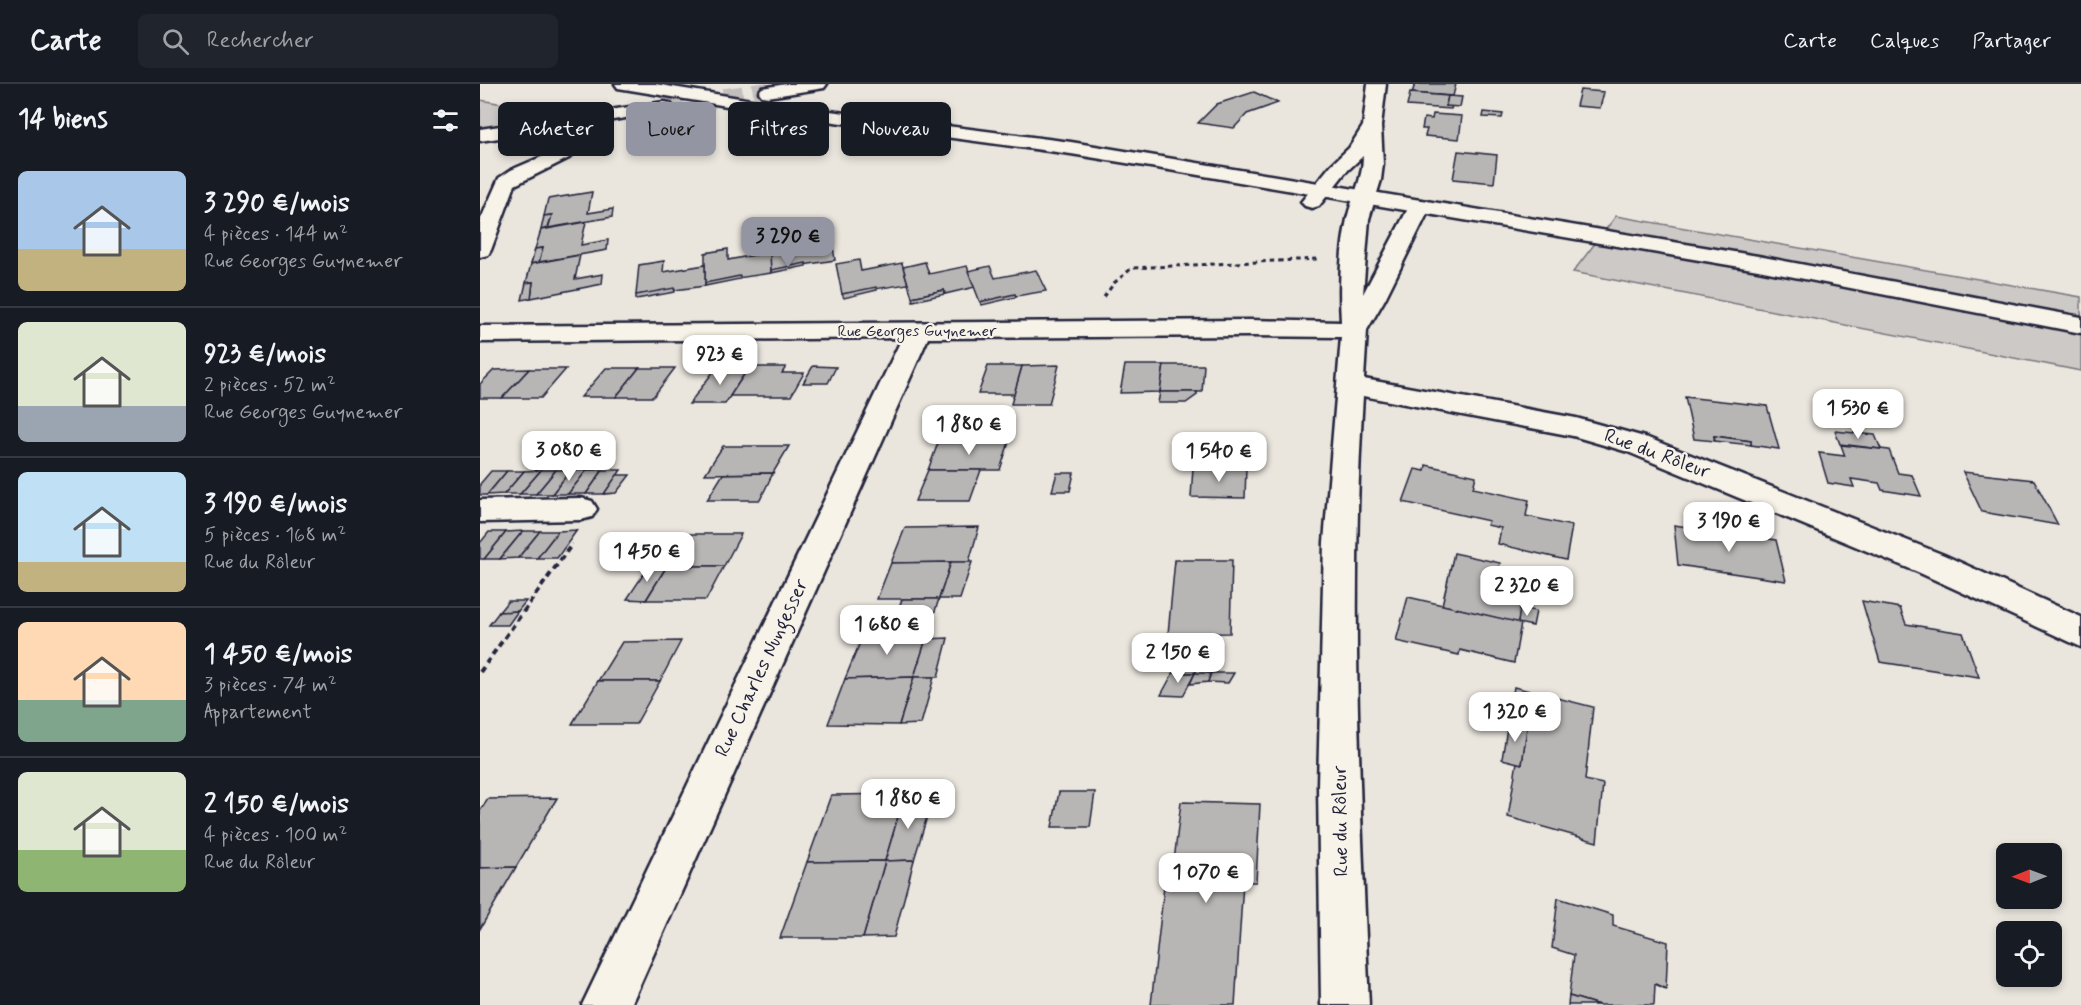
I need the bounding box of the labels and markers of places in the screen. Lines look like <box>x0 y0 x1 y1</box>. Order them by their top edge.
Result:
pin: 3 290 € <box>733 217 843 268</box>
pin: 923 € <box>678 335 762 386</box>
pin: 1 530 € <box>1803 389 1913 440</box>
pin: 1 880 € <box>914 405 1024 456</box>
pin: 3 080 € <box>514 431 624 482</box>
pin: 1 540 € <box>1164 432 1274 483</box>
pin: 3 190 € <box>1674 502 1784 553</box>
pin: 1 450 € <box>592 532 702 583</box>
pin: 2 320 € <box>1472 566 1582 617</box>
pin: 1 680 € <box>832 605 942 656</box>
pin: 2 150 € <box>1123 633 1233 684</box>
pin: 1 320 € <box>1460 692 1570 743</box>
pin: 1 880 € <box>853 779 963 830</box>
pin: 1 070 € <box>1151 853 1261 904</box>

